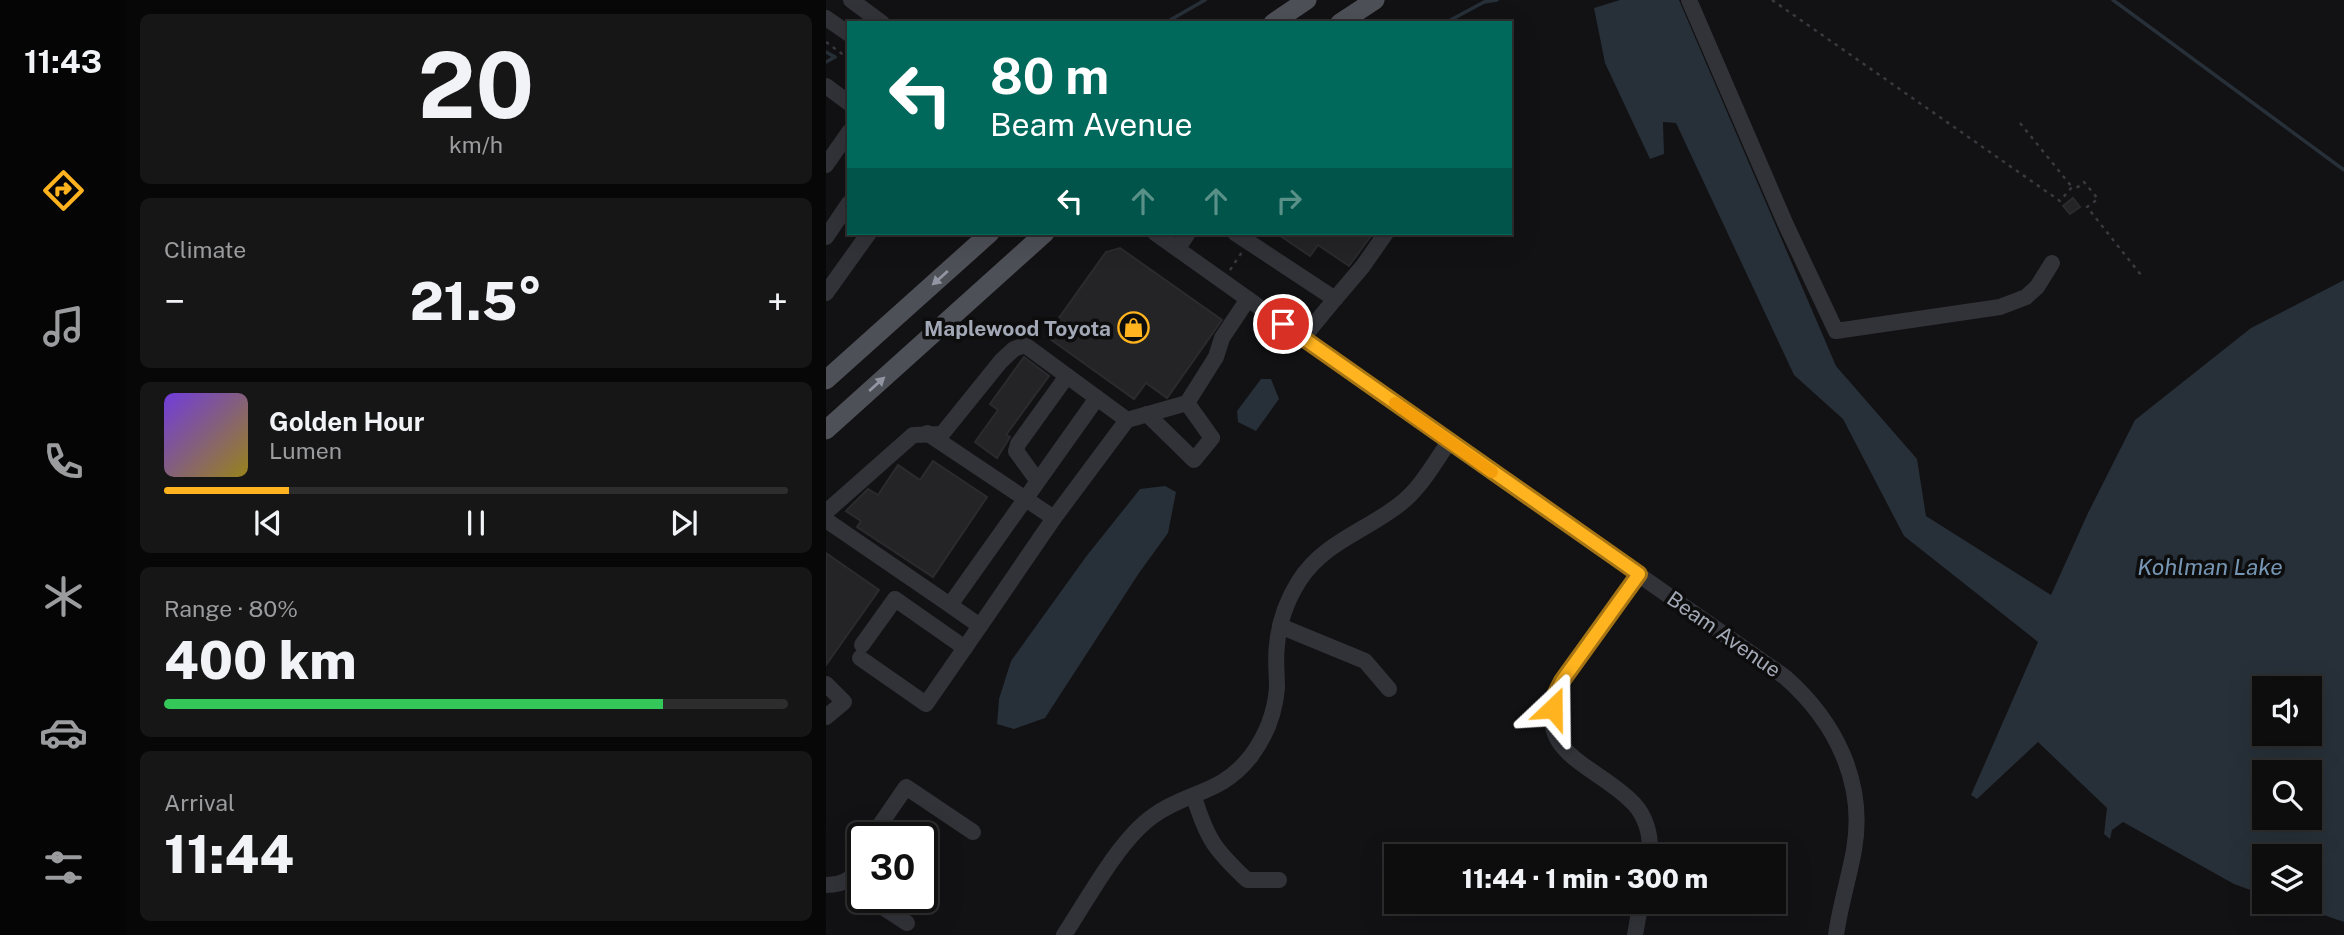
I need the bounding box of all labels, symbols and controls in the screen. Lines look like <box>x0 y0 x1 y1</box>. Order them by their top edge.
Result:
text: 20 <box>418 32 534 138</box>
text: 11:43 <box>24 43 102 80</box>
text: 80 m <box>990 47 1109 105</box>
icon: left <box>875 49 966 140</box>
text: Beam Avenue <box>990 106 1193 143</box>
text: km/h <box>449 131 503 158</box>
icon: directions <box>39 166 88 215</box>
icon: left <box>1051 182 1089 220</box>
icon: ahead <box>1124 182 1162 220</box>
icon: ahead <box>1197 182 1235 220</box>
icon: right <box>1270 182 1308 220</box>
text: Climate <box>164 236 246 263</box>
one-way arrow <box>931 270 948 285</box>
text: 21.5° <box>410 271 542 332</box>
text: − <box>164 279 185 324</box>
text: + <box>767 279 788 324</box>
pin <box>1253 294 1313 354</box>
icon: music <box>39 302 88 351</box>
icon: arrive <box>1264 305 1302 343</box>
shop icon: Maplewood Toyota <box>1117 311 1151 345</box>
place label: Maplewood Toyota <box>924 316 1111 341</box>
one-way arrow <box>868 376 885 392</box>
text: Golden Hour <box>269 406 424 437</box>
icon: phone <box>39 437 88 486</box>
text: Lumen <box>269 437 342 464</box>
icon: previous <box>249 504 287 542</box>
icon: pause <box>457 504 495 542</box>
icon: next <box>665 504 703 542</box>
water label: Kohlman Lake <box>2137 553 2283 580</box>
icon: climate <box>39 572 88 621</box>
street label: Beam Avenue <box>1662 586 1786 682</box>
text: Range · 80% <box>164 595 298 622</box>
text: 400 km <box>164 630 357 691</box>
position arrow <box>1516 671 1590 745</box>
map controls <box>2252 676 2322 914</box>
button: sound <box>2252 676 2322 746</box>
icon: car <box>39 708 88 757</box>
button: search <box>2252 760 2322 830</box>
text: Arrival <box>164 789 235 816</box>
speed limit sign: 30 <box>847 822 938 913</box>
text: 11:44 <box>164 824 294 885</box>
icon: filters <box>39 843 88 892</box>
button: layers <box>2252 844 2322 914</box>
text: 11:44 · 1 min · 300 m <box>1462 863 1708 894</box>

